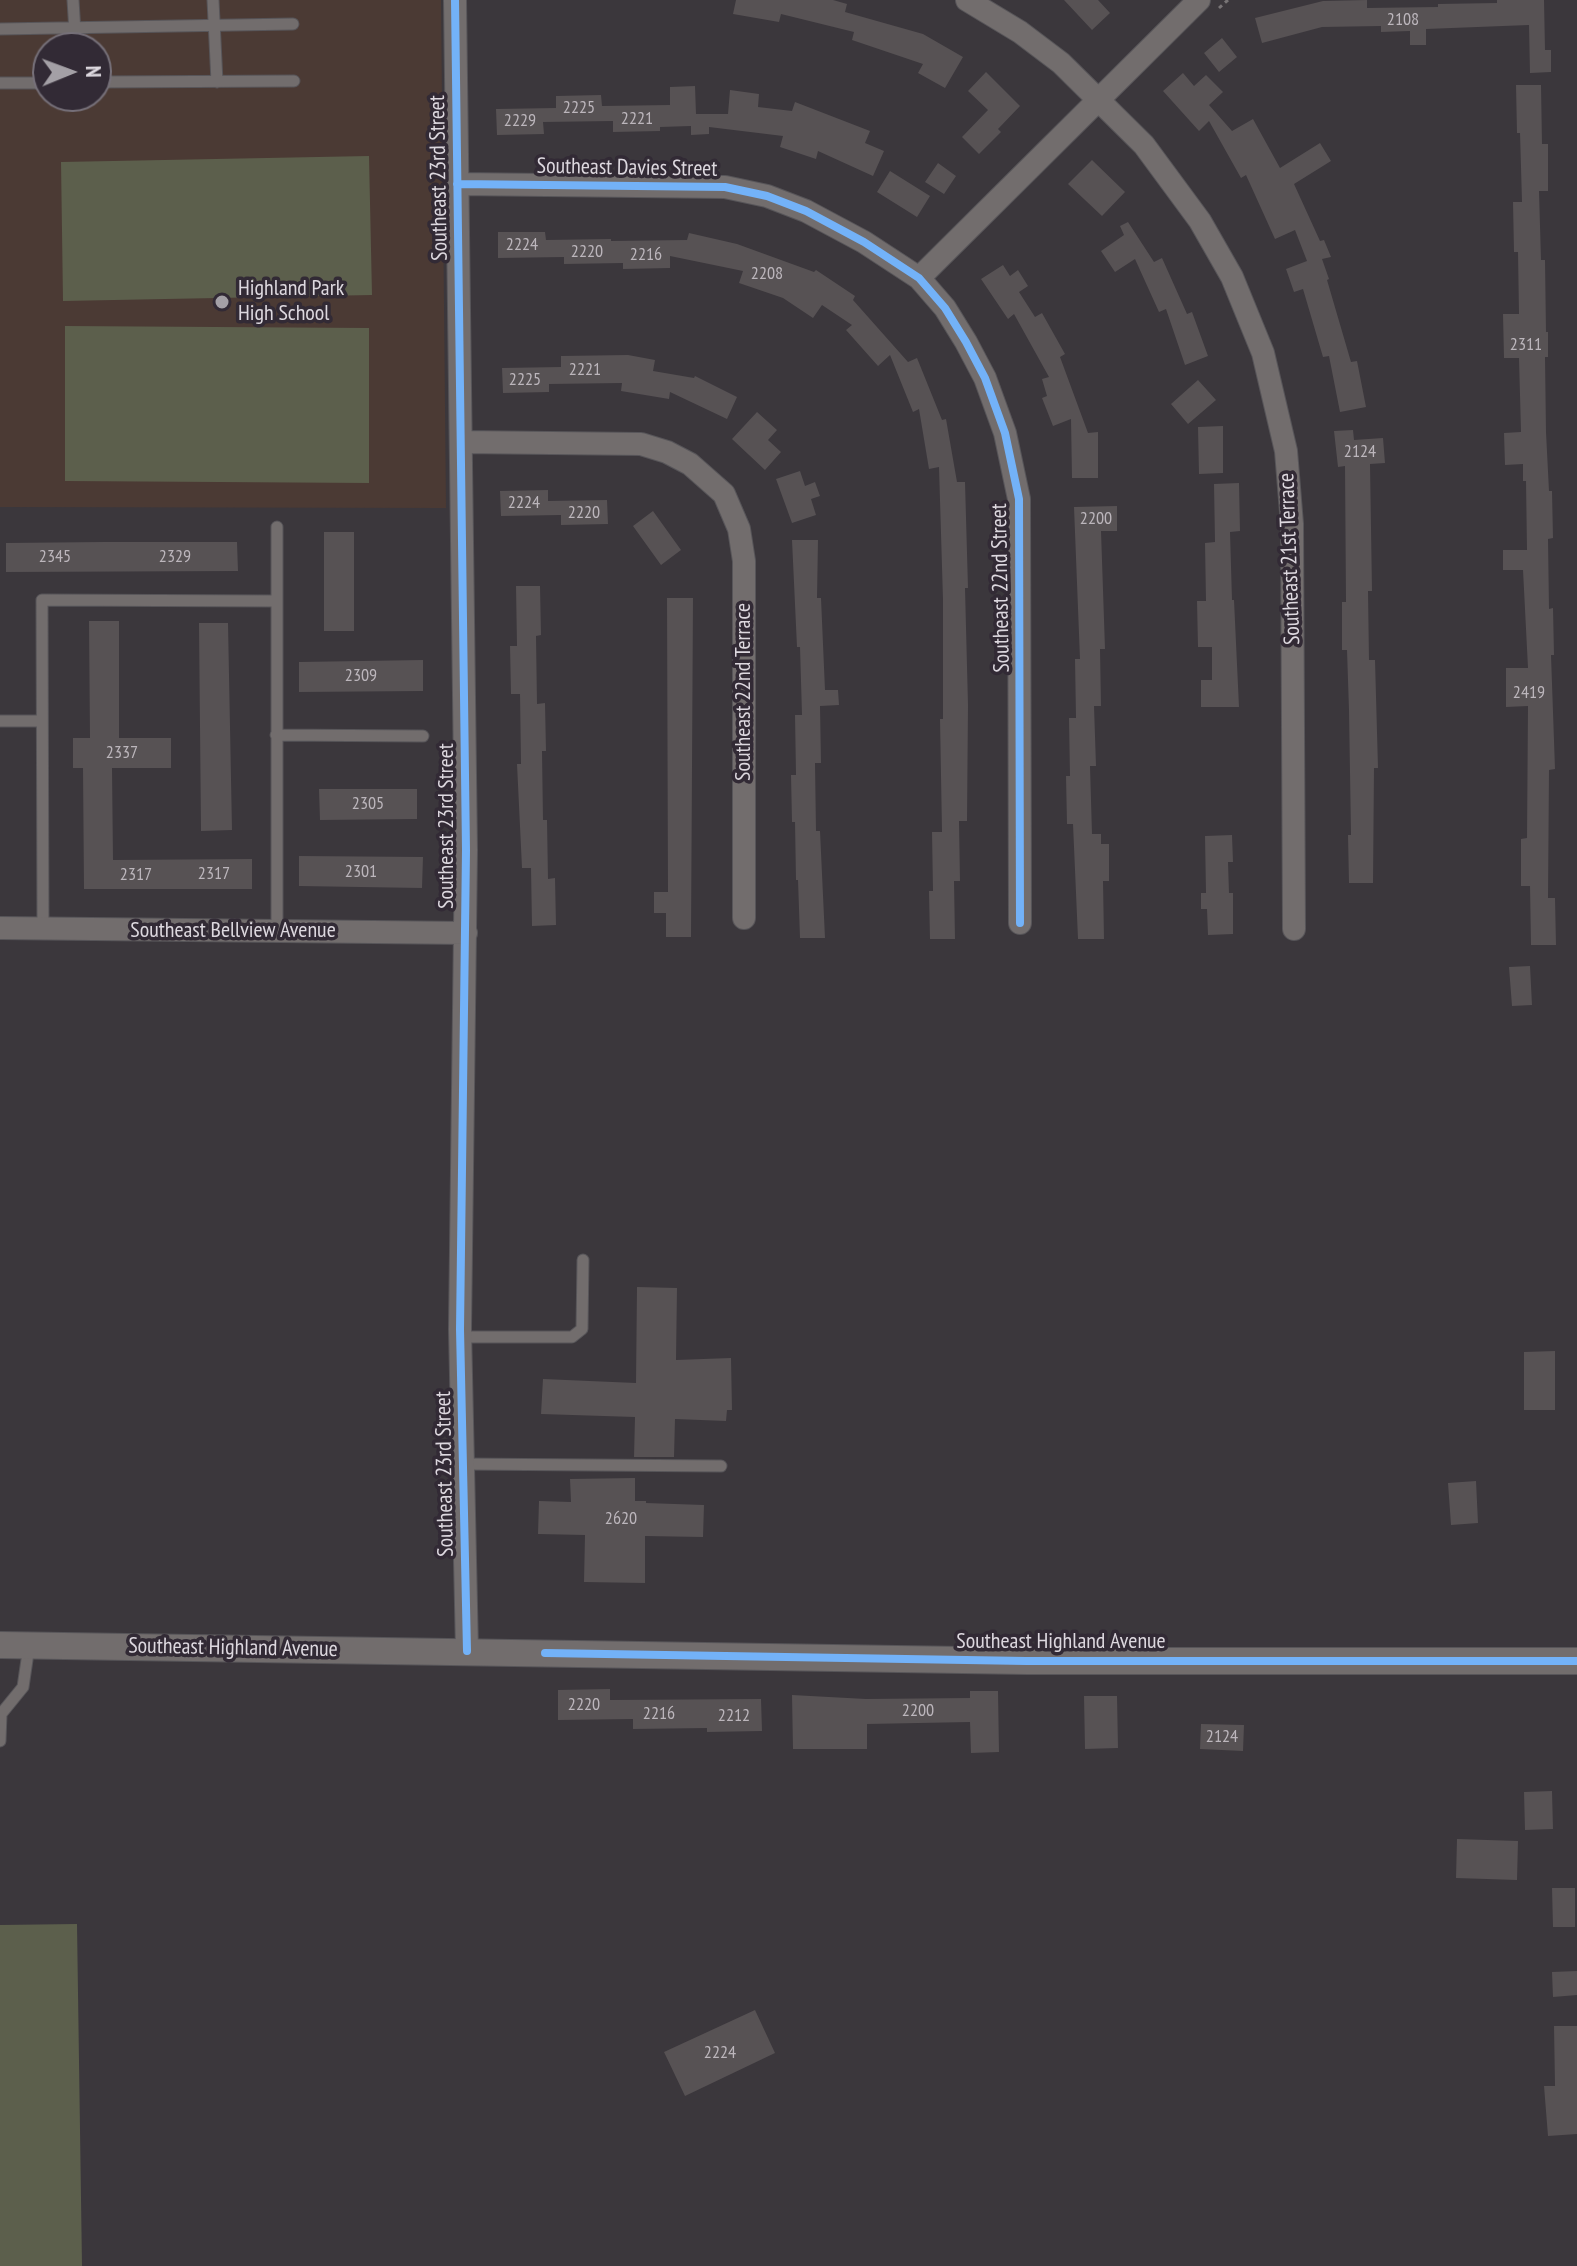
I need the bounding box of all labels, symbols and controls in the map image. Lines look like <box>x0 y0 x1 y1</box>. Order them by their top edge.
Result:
house number: 2108 <box>1387 9 1419 31</box>
north arrow <box>32 32 112 112</box>
text: N <box>80 65 108 78</box>
street label: Southeast 23rd Street <box>424 95 454 261</box>
house number: 2225 <box>563 97 595 119</box>
house number: 2221 <box>621 108 653 130</box>
house number: 2229 <box>504 110 536 132</box>
street label: Southeast Davies Street <box>536 153 718 183</box>
house number: 2224 <box>506 234 538 256</box>
house number: 2220 <box>571 241 603 263</box>
house number: 2216 <box>630 244 662 266</box>
house number: 2208 <box>751 263 783 285</box>
place label: Highland Park High School <box>238 276 344 328</box>
marker: Highland Park High School <box>213 293 231 311</box>
house number: 2311 <box>1510 334 1542 356</box>
house number: 2221 <box>569 359 601 381</box>
house number: 2225 <box>509 369 541 391</box>
house number: 2124 <box>1344 441 1376 463</box>
street label: Southeast 21st Terrace <box>1274 472 1306 646</box>
house number: 2224 <box>508 492 540 514</box>
house number: 2220 <box>568 502 600 524</box>
street label: Southeast 22nd Street <box>986 503 1016 673</box>
house number: 2200 <box>1080 508 1112 530</box>
house number: 2345 <box>39 546 71 568</box>
house number: 2329 <box>159 546 191 568</box>
street label: Southeast 22nd Terrace <box>731 603 757 781</box>
house number: 2309 <box>345 665 377 687</box>
house number: 2419 <box>1513 682 1545 704</box>
house number: 2337 <box>106 742 138 764</box>
street label: Southeast 23rd Street <box>434 743 460 909</box>
house number: 2305 <box>352 793 384 815</box>
house number: 2301 <box>345 861 377 883</box>
house number: 2317 <box>198 863 230 885</box>
house number: 2317 <box>120 864 152 886</box>
street label: Southeast Bellview Avenue <box>130 918 336 944</box>
street label: Southeast 23rd Street <box>430 1391 460 1557</box>
house number: 2620 <box>605 1508 637 1530</box>
street label: Southeast Highland Avenue <box>956 1629 1166 1655</box>
street label: Southeast Highland Avenue <box>128 1633 338 1663</box>
house number: 2220 <box>568 1694 600 1716</box>
house number: 2200 <box>902 1700 934 1722</box>
house number: 2216 <box>643 1703 675 1725</box>
house number: 2212 <box>718 1705 750 1727</box>
house number: 2124 <box>1206 1726 1238 1748</box>
house number: 2224 <box>704 2042 736 2064</box>

